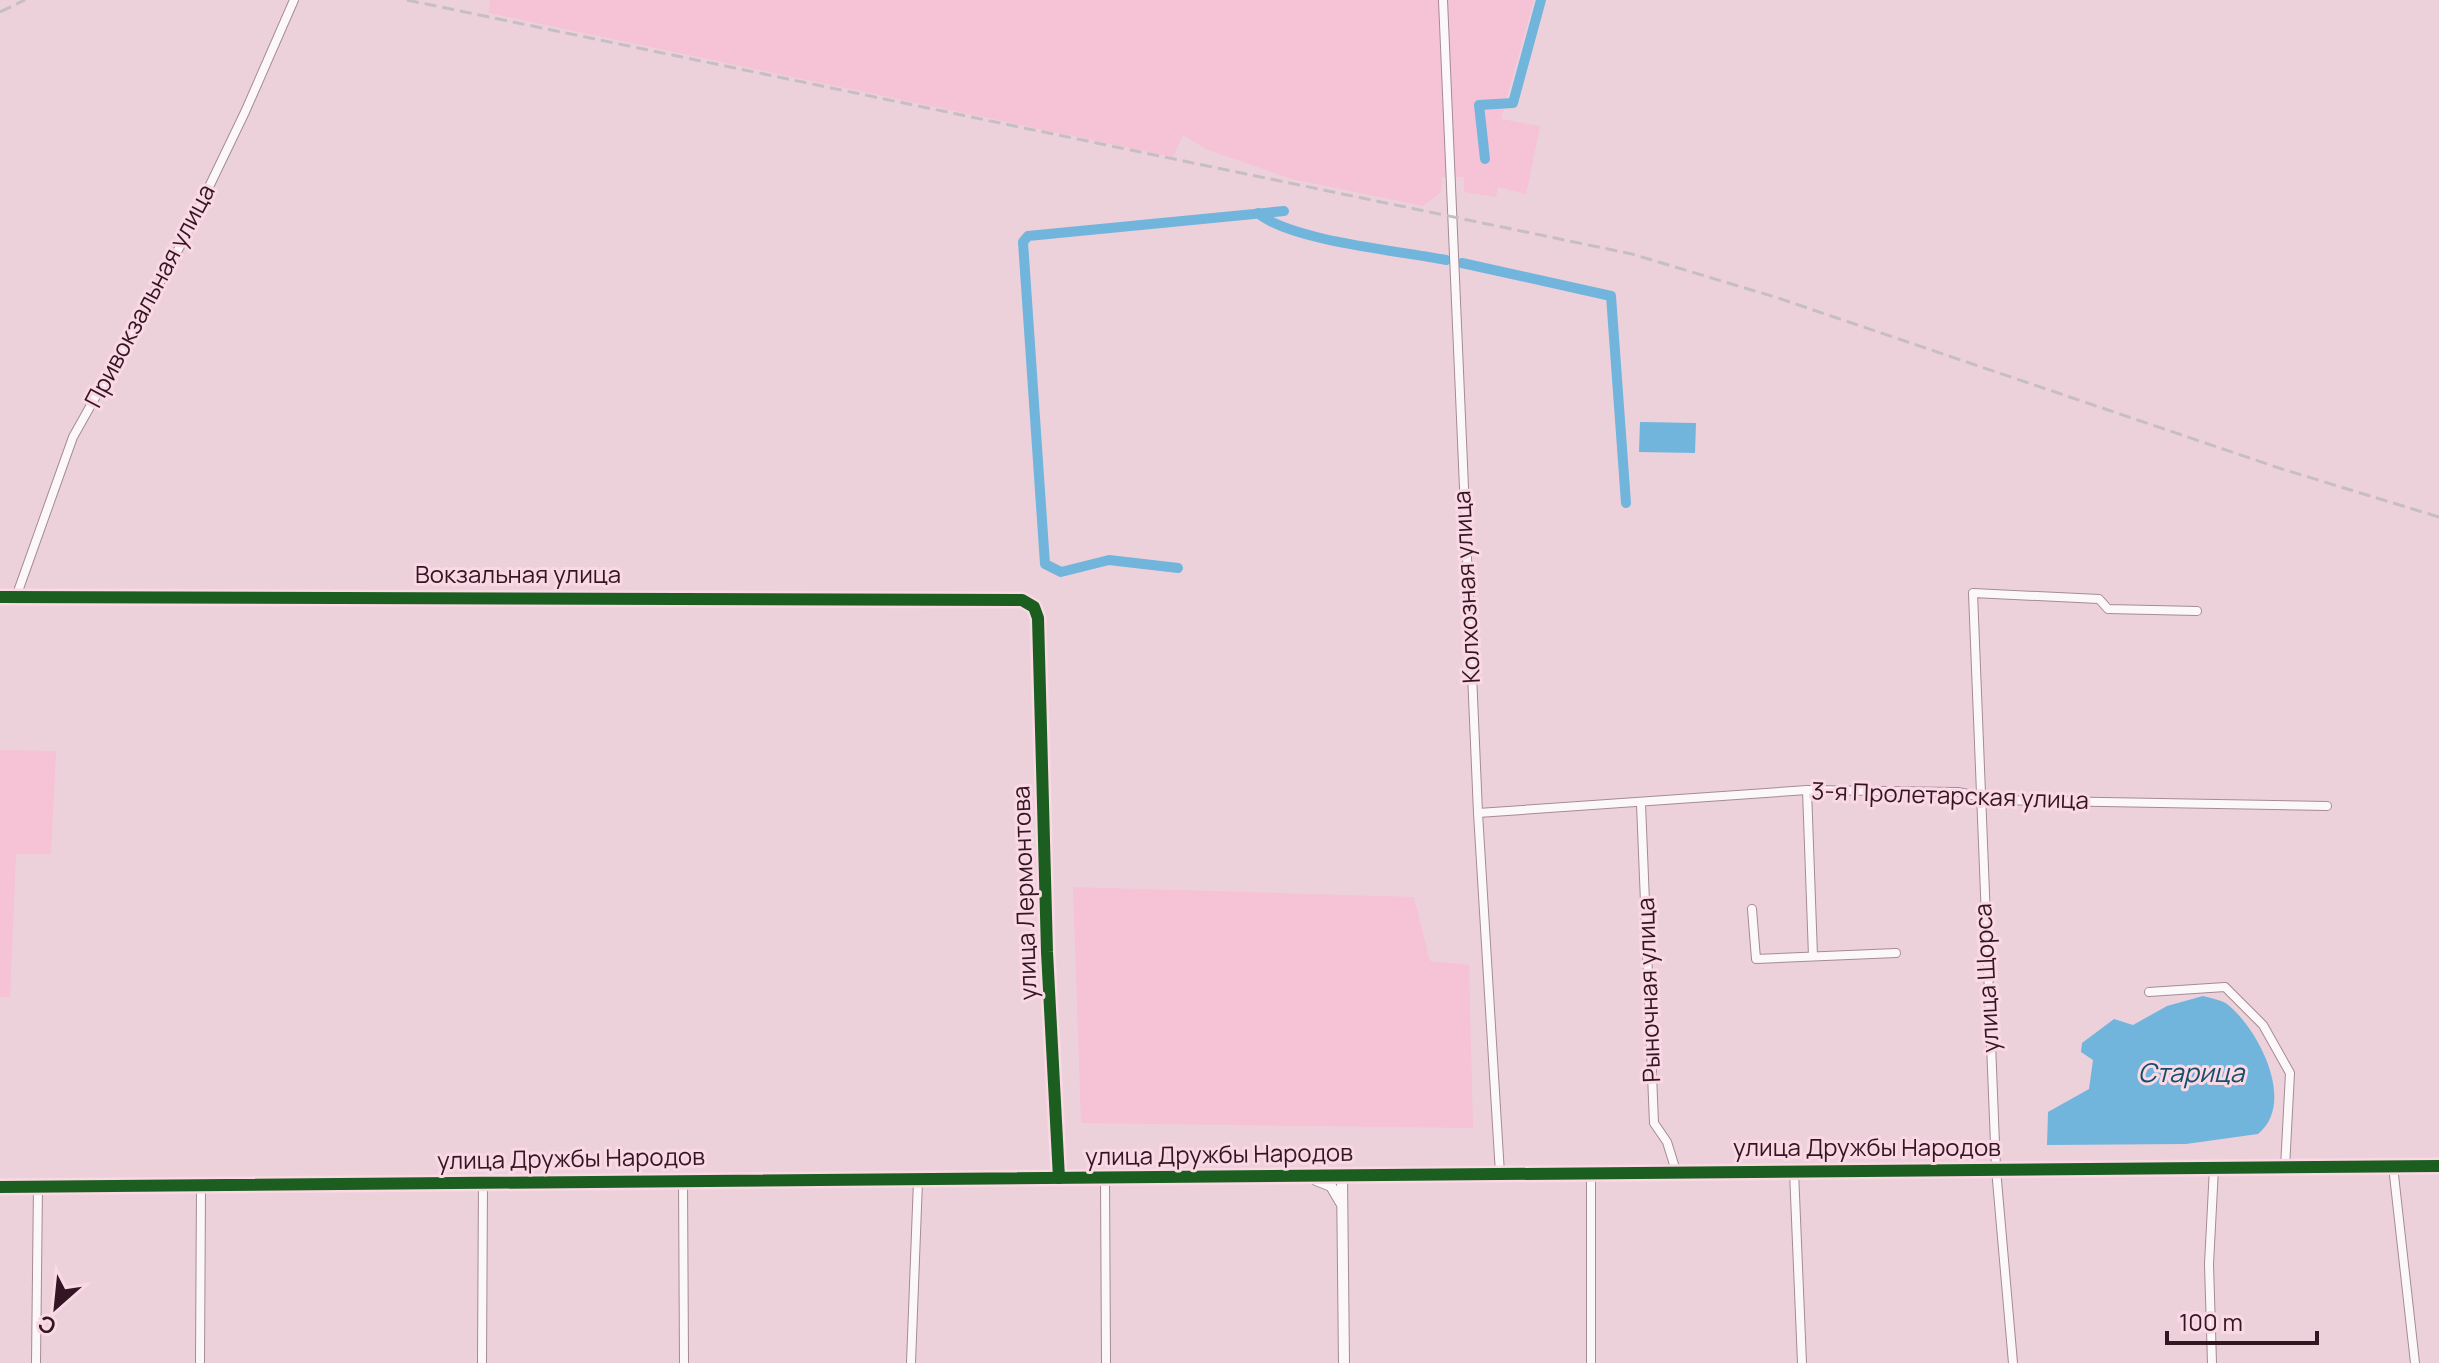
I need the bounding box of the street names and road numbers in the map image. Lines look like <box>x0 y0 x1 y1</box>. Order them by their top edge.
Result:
street label: Привокзальная улица <box>76 178 222 413</box>
street label: Колхозная улица <box>1444 490 1487 684</box>
street label: Вокзальная улица <box>415 557 621 590</box>
street label: 3-я Пролетарская улица <box>1811 773 2089 816</box>
street label: улица Лермонтова <box>1003 785 1044 1001</box>
street label: Рыночная улица <box>1628 897 1667 1083</box>
street label: улица Щорса <box>1965 902 2006 1054</box>
street label: улица Дружбы Народов <box>1733 1130 2001 1163</box>
street label: улица Дружбы Народов <box>1085 1135 1353 1172</box>
street label: улица Дружбы Народов <box>437 1139 705 1176</box>

